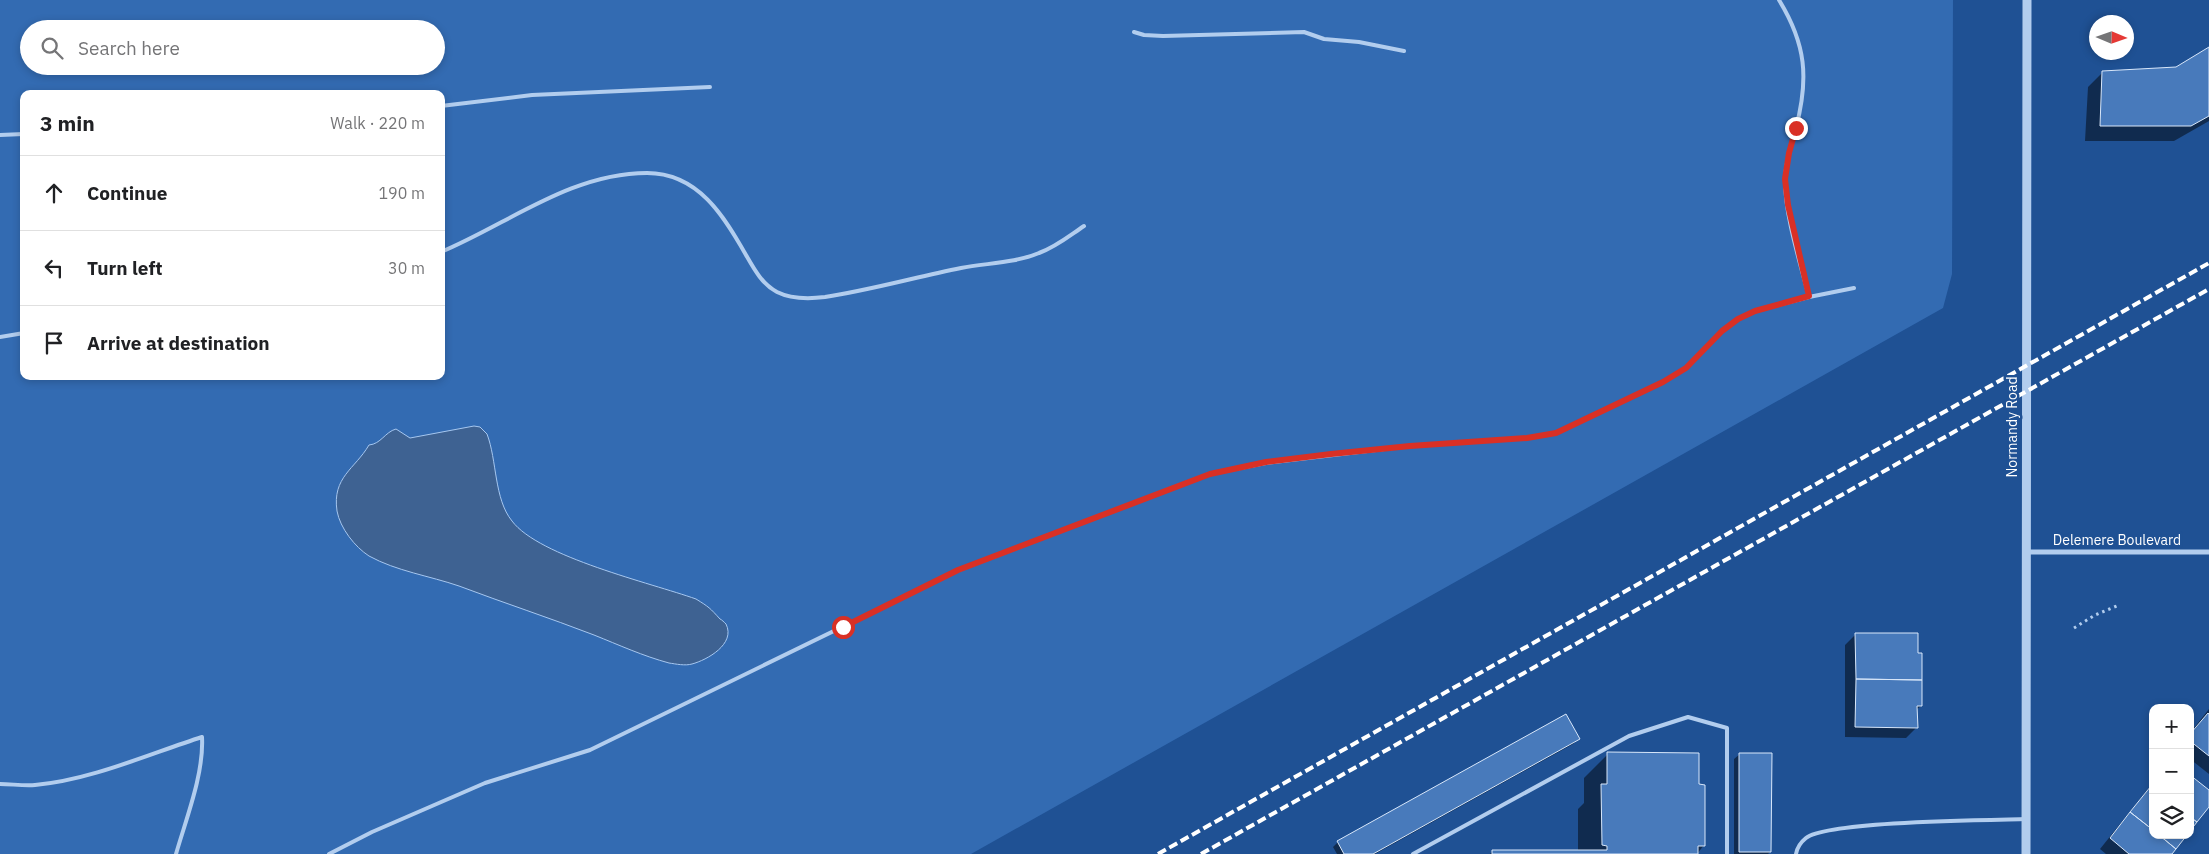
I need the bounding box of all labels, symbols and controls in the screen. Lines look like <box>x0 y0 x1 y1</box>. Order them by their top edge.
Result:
north arrow <box>2089 15 2134 60</box>
search box <box>20 20 445 75</box>
icon: search <box>38 34 66 62</box>
text: Search here <box>78 36 180 60</box>
text: 3 min <box>40 109 95 137</box>
text: Walk · 220 m <box>330 113 425 133</box>
route end <box>1785 117 1808 140</box>
icon: ahead <box>40 179 68 207</box>
text: Continue <box>87 181 167 205</box>
text: 190 m <box>378 183 425 203</box>
icon: left <box>40 254 68 282</box>
text: Turn left <box>87 256 163 280</box>
text: 30 m <box>388 258 425 278</box>
icon: arrive <box>40 329 68 357</box>
text: Arrive at destination <box>87 331 270 355</box>
street label: Normandy Road <box>2003 376 2021 478</box>
street label: Delemere Boulevard <box>2053 531 2181 549</box>
route start <box>832 616 855 639</box>
map controls <box>2149 704 2194 839</box>
button: + <box>2149 704 2194 749</box>
button: − <box>2149 749 2194 794</box>
button: layers <box>2149 794 2194 839</box>

